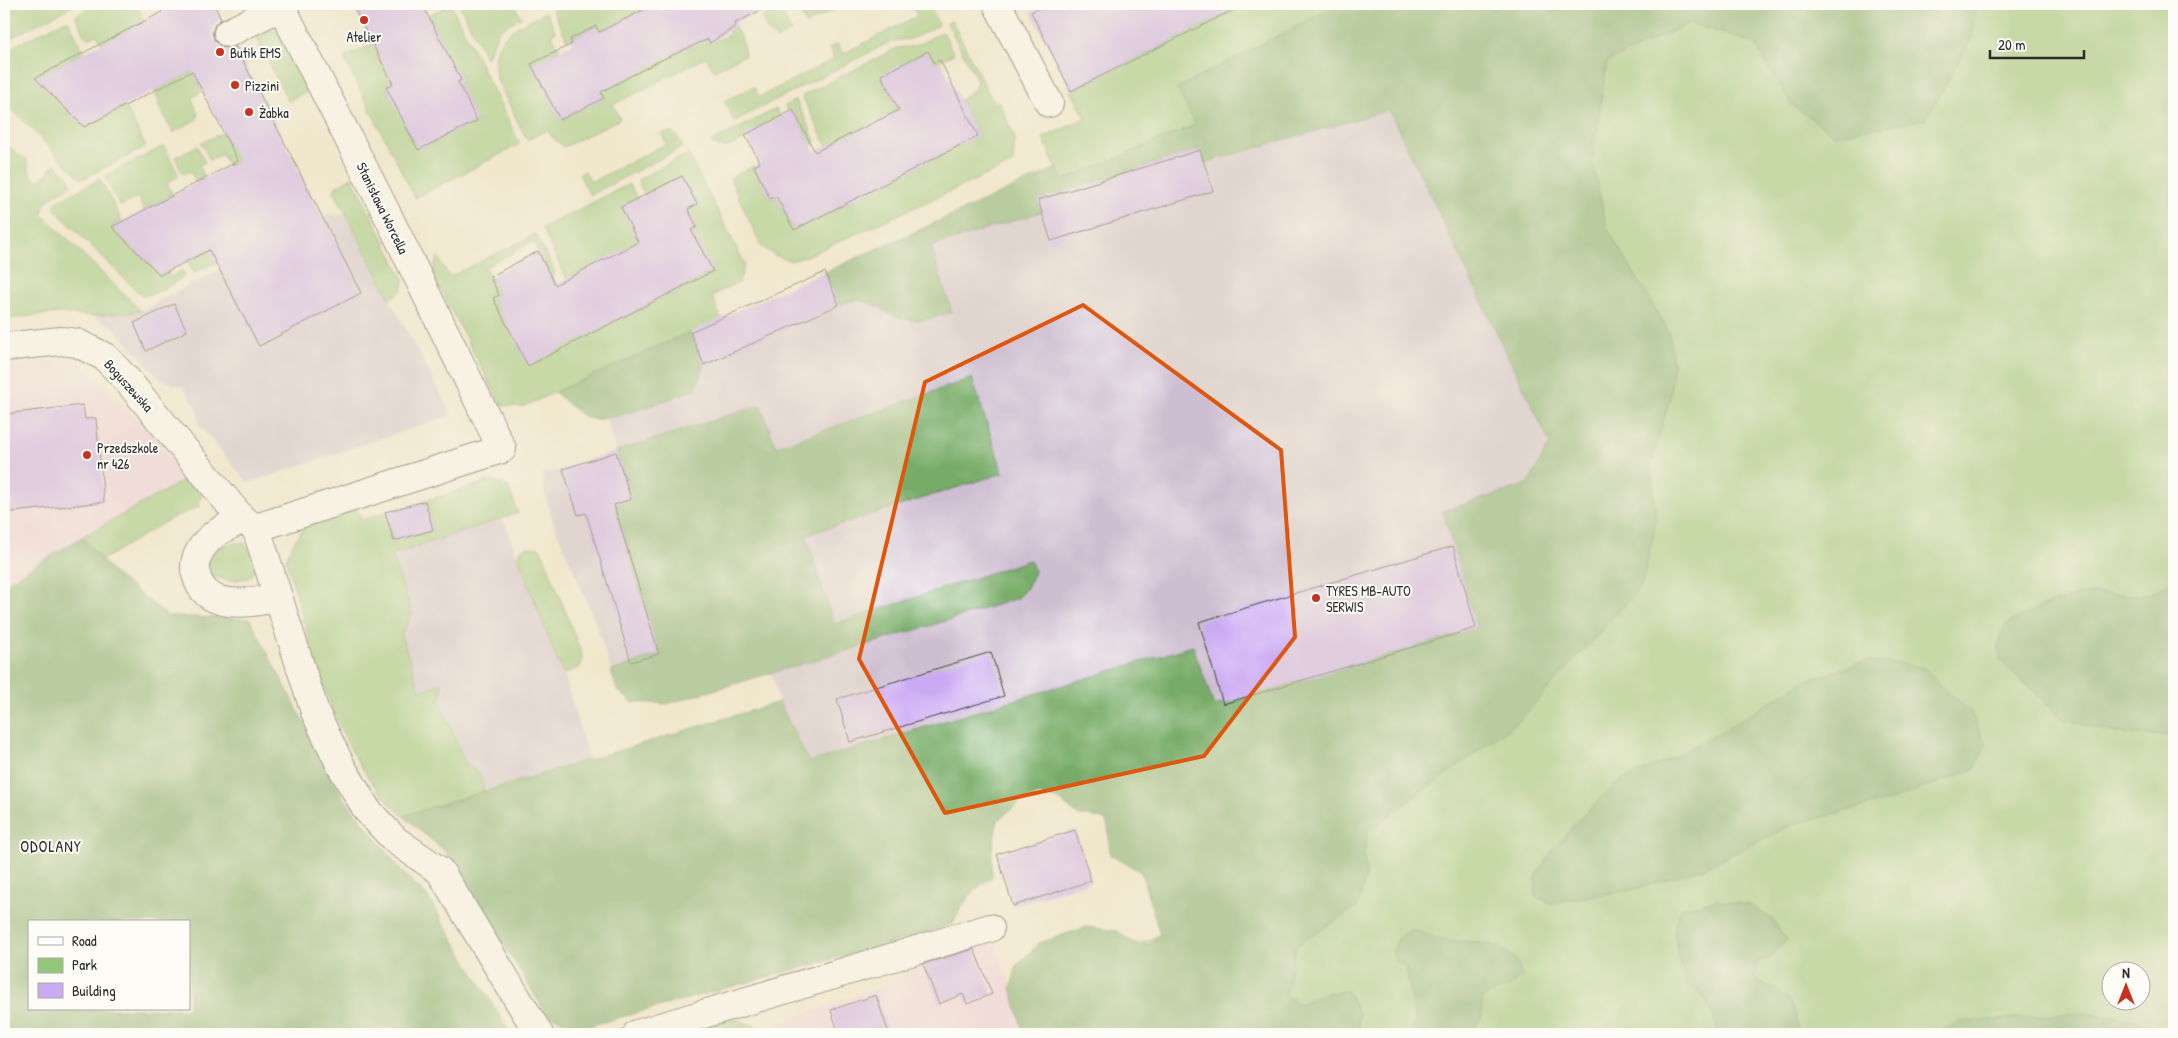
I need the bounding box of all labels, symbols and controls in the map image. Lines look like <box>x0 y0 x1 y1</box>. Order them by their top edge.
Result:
marker: Atelier <box>358 14 370 26</box>
place label: Atelier <box>346 27 382 46</box>
scale bar <box>1990 28 2084 60</box>
text: 20 m <box>1998 34 2025 55</box>
place label: Butik EMS <box>230 43 281 62</box>
marker: Butik EMS <box>214 46 226 58</box>
place label: Pizzini <box>245 76 279 95</box>
marker: Pizzini <box>229 79 241 91</box>
place label: Żabka <box>259 103 289 122</box>
marker: Żabka <box>243 106 255 118</box>
street label: Stanisława Worcella <box>353 159 414 257</box>
street label: Boguszewska <box>100 355 158 416</box>
place label: Przedszkole nr 426 <box>97 438 159 473</box>
marker: Przedszkole nr 426 <box>81 449 93 461</box>
place label: TYRES MB-AUTO SERWIS <box>1326 581 1411 616</box>
marker: TYRES MB-AUTO SERWIS <box>1310 592 1322 604</box>
district label: ODOLANY <box>20 835 82 857</box>
legend <box>28 920 190 1010</box>
text: Road <box>72 930 97 951</box>
text: Park <box>72 954 97 975</box>
north arrow <box>2100 960 2150 1010</box>
text: N <box>2122 963 2130 982</box>
text: Building <box>72 980 116 1001</box>

